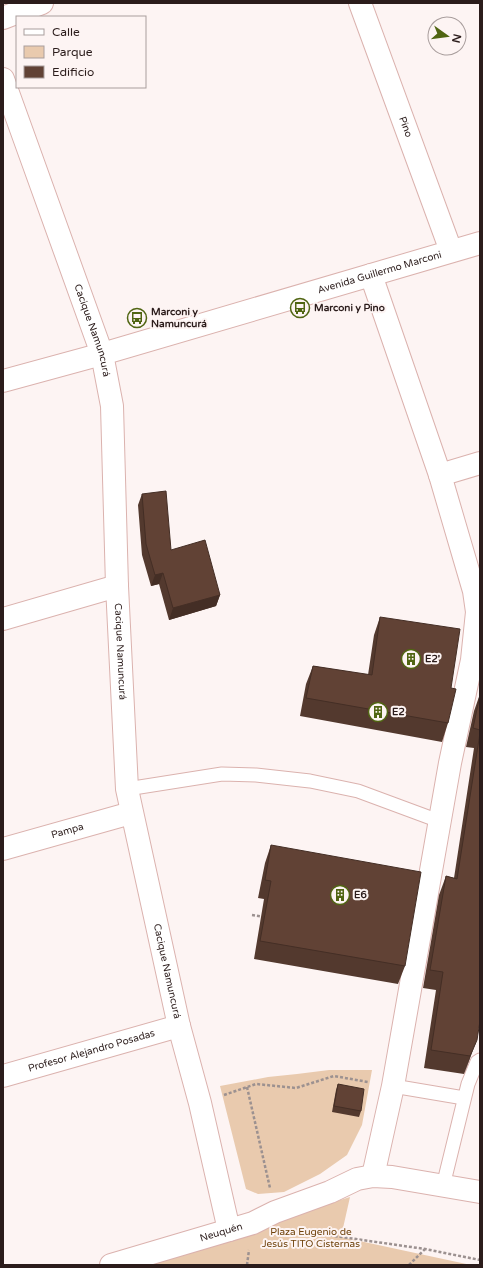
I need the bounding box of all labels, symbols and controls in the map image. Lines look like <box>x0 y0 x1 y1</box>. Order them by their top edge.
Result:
legend <box>16 16 146 88</box>
north arrow <box>427 16 467 56</box>
text: Calle <box>52 25 80 39</box>
text: N <box>449 32 464 44</box>
text: Parque <box>52 45 93 59</box>
text: Edificio <box>52 65 94 79</box>
street label: Pino <box>396 115 415 139</box>
street label: Avenida Guillermo Marconi <box>316 249 443 296</box>
street label: Cacique Namuncurá <box>71 283 112 378</box>
bus stop icon: Marconi y Pino <box>289 297 311 319</box>
place label: Marconi y Pino <box>314 302 385 314</box>
place label: Marconi y Namuncurá <box>151 306 207 330</box>
bus stop icon: Marconi y Namuncurá <box>126 307 148 329</box>
street label: Cacique Namuncurá <box>112 603 129 700</box>
building icon: E2' <box>400 648 422 670</box>
place label: E2' <box>425 653 440 665</box>
building icon: E2 <box>367 701 389 723</box>
place label: E2 <box>392 706 405 718</box>
street label: Pampa <box>50 821 85 841</box>
building icon: E6 <box>329 884 351 906</box>
place label: E6 <box>354 889 367 901</box>
street label: Cacique Namuncurá <box>151 922 183 1020</box>
street label: Profesor Alejandro Posadas <box>27 1027 156 1075</box>
street label: Neuquén <box>199 1220 244 1244</box>
park label: Plaza Eugenio de Jesús TITO Cisternas <box>262 1226 360 1250</box>

